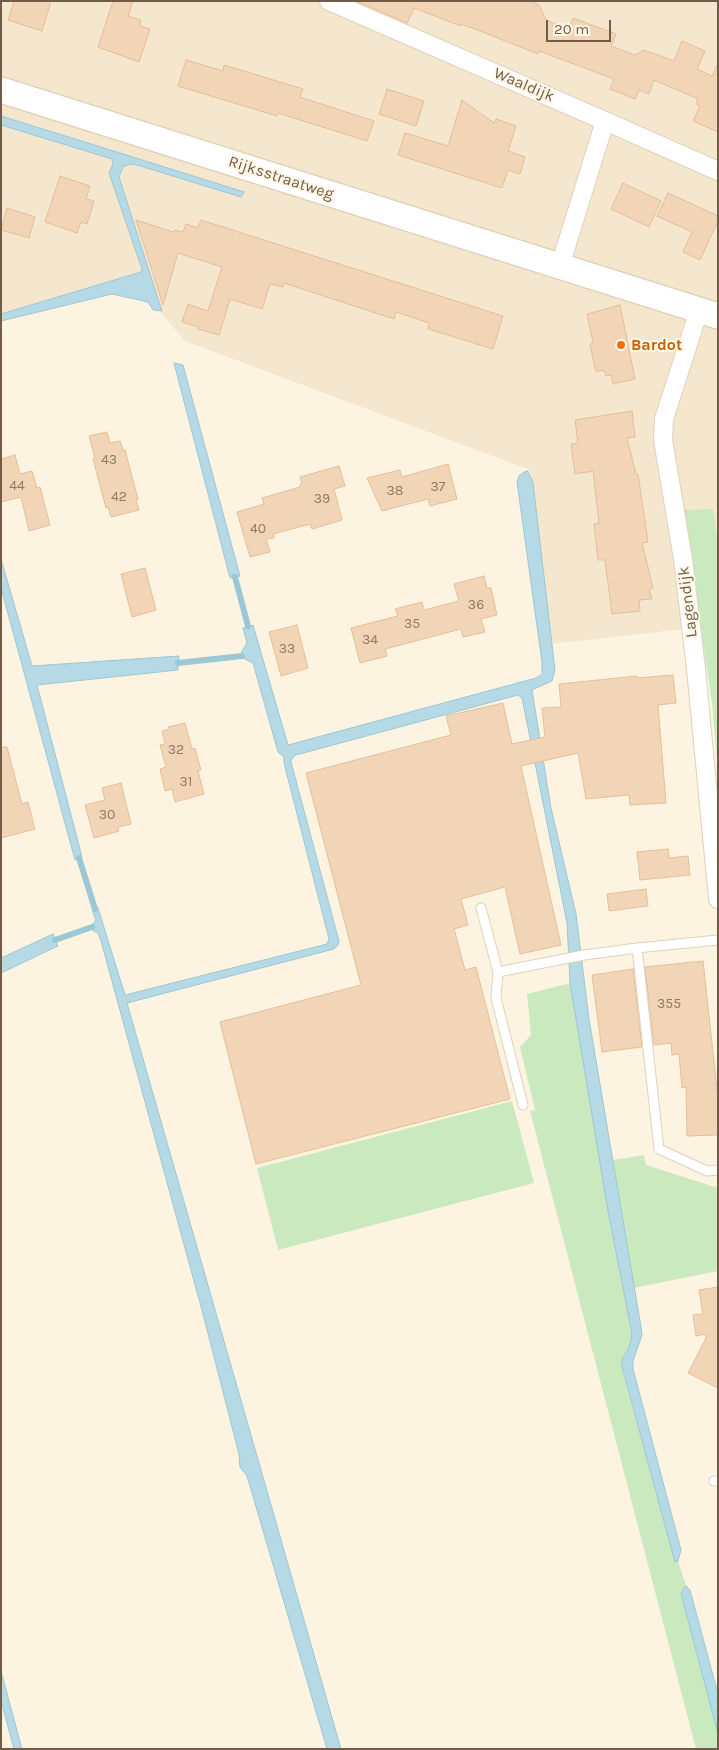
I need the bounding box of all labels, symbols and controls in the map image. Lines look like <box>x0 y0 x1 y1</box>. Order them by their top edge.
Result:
scale bar <box>549 10 614 42</box>
text: 20 m <box>554 20 589 38</box>
street label: Waaldijk <box>491 64 557 106</box>
street label: Rijksstraatweg <box>226 152 336 204</box>
place label: Bardot <box>631 335 682 355</box>
marker: Bardot <box>615 339 627 351</box>
house number: 43 <box>101 452 117 468</box>
house number: 44 <box>9 478 25 494</box>
house number: 37 <box>431 479 445 495</box>
house number: 38 <box>387 483 403 499</box>
house number: 42 <box>111 489 127 505</box>
house number: 39 <box>314 491 330 507</box>
house number: 40 <box>250 521 266 537</box>
street label: Lagendijk <box>674 565 702 639</box>
house number: 36 <box>468 597 484 613</box>
house number: 35 <box>404 616 420 632</box>
house number: 34 <box>362 632 378 648</box>
house number: 33 <box>279 641 295 657</box>
house number: 32 <box>168 742 184 758</box>
house number: 31 <box>180 774 192 790</box>
house number: 30 <box>99 807 115 823</box>
house number: 355 <box>657 996 681 1012</box>

